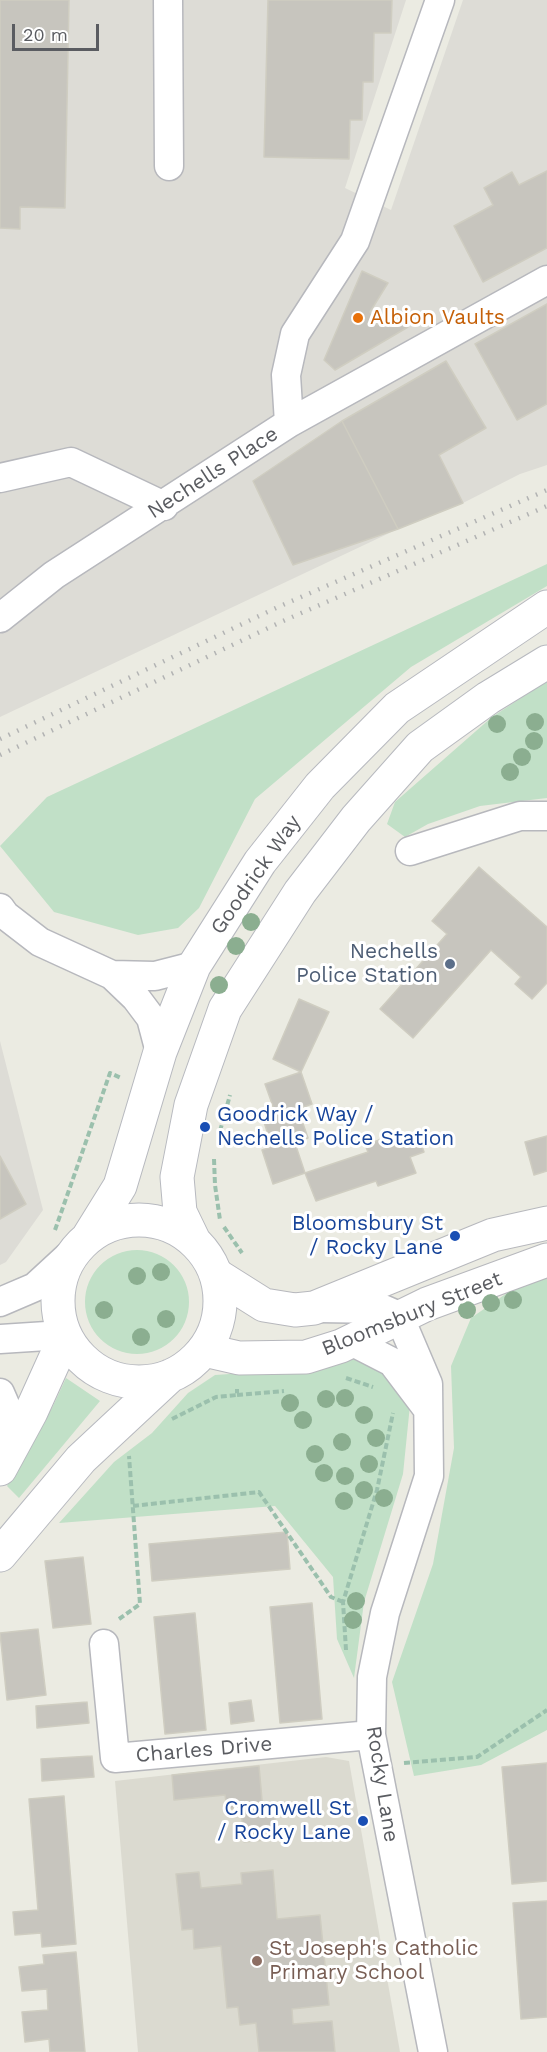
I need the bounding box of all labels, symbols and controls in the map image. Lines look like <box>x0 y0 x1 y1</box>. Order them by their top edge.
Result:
scale bar <box>15 12 102 50</box>
text: 20 m <box>23 24 68 45</box>
place label: Albion Vaults <box>370 305 505 331</box>
marker: Albion Vaults <box>351 311 365 325</box>
street label: Nechells Place <box>143 421 283 525</box>
street label: Goodrick Way <box>206 810 306 940</box>
place label: Nechells Police Station <box>296 939 438 989</box>
marker: Nechells Police Station <box>443 957 457 971</box>
place label: Goodrick Way / Nechells Police Station <box>217 1102 454 1152</box>
marker: Goodrick Way / Nechells Police Station <box>198 1120 212 1134</box>
place label: Bloomsbury St / Rocky Lane <box>292 1211 443 1261</box>
marker: Bloomsbury St / Rocky Lane <box>448 1229 462 1243</box>
street label: Bloomsbury Street <box>318 1266 506 1362</box>
street label: Rocky Lane <box>360 1724 404 1844</box>
street label: Charles Drive <box>135 1731 273 1769</box>
place label: Cromwell St / Rocky Lane <box>217 1796 351 1846</box>
marker: Cromwell St / Rocky Lane <box>356 1814 370 1828</box>
place label: St Joseph's Catholic Primary School <box>269 1936 478 1986</box>
marker: St Joseph's Catholic Primary School <box>250 1954 264 1968</box>

